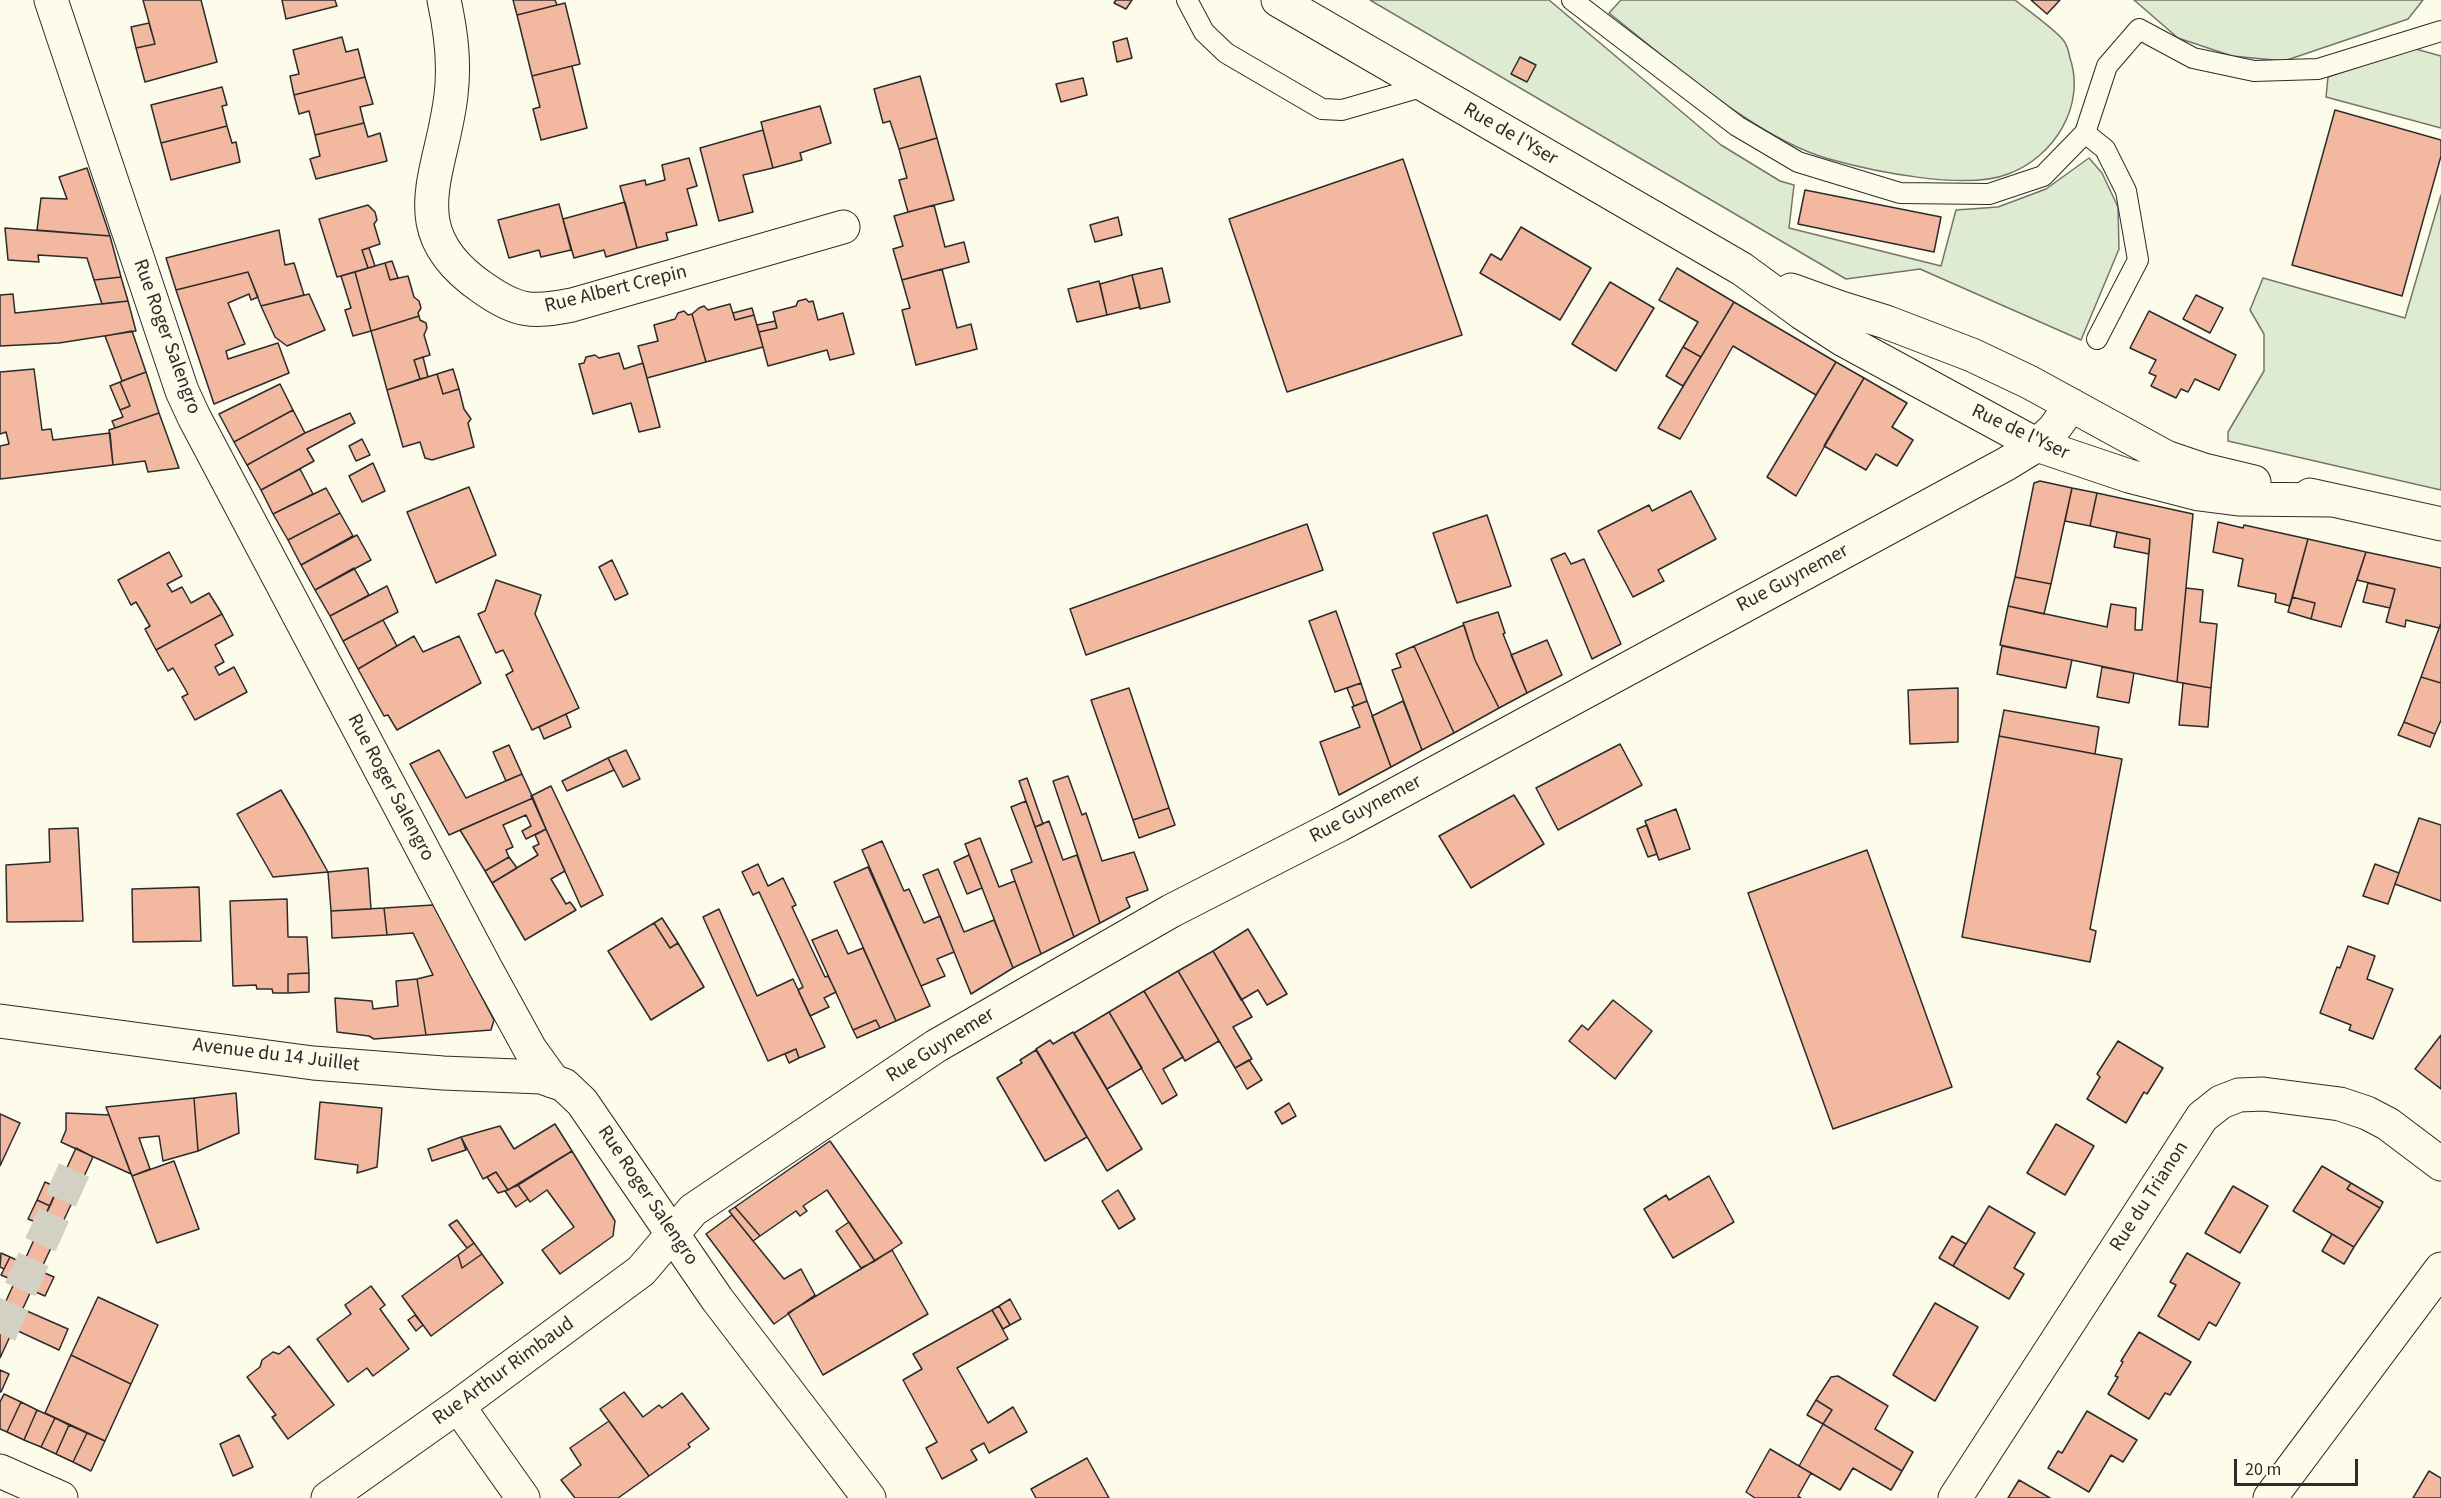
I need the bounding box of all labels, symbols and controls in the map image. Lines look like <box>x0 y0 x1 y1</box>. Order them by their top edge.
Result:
street label: Rue de l'Yser <box>1458 98 1562 172</box>
street label: Rue Roger Salengro <box>127 256 205 418</box>
street label: Rue Albert Crepin <box>542 261 690 319</box>
street label: Rue de l'Yser <box>1967 400 2073 466</box>
street label: Rue Guynemer <box>1733 540 1853 618</box>
street label: Rue Roger Salengro <box>341 710 439 866</box>
street label: Rue Guynemer <box>1306 771 1426 849</box>
street label: Rue Guynemer <box>882 1003 1000 1089</box>
street label: Avenue du 14 Juillet <box>191 1034 361 1078</box>
street label: Rue Roger Salengro <box>591 1122 703 1270</box>
street label: Rue du Trianon <box>2105 1137 2195 1257</box>
street label: Rue Arthur Rimbaud <box>429 1313 579 1431</box>
scale bar <box>2237 1447 2362 1485</box>
text: 20 m <box>2245 1457 2281 1482</box>

